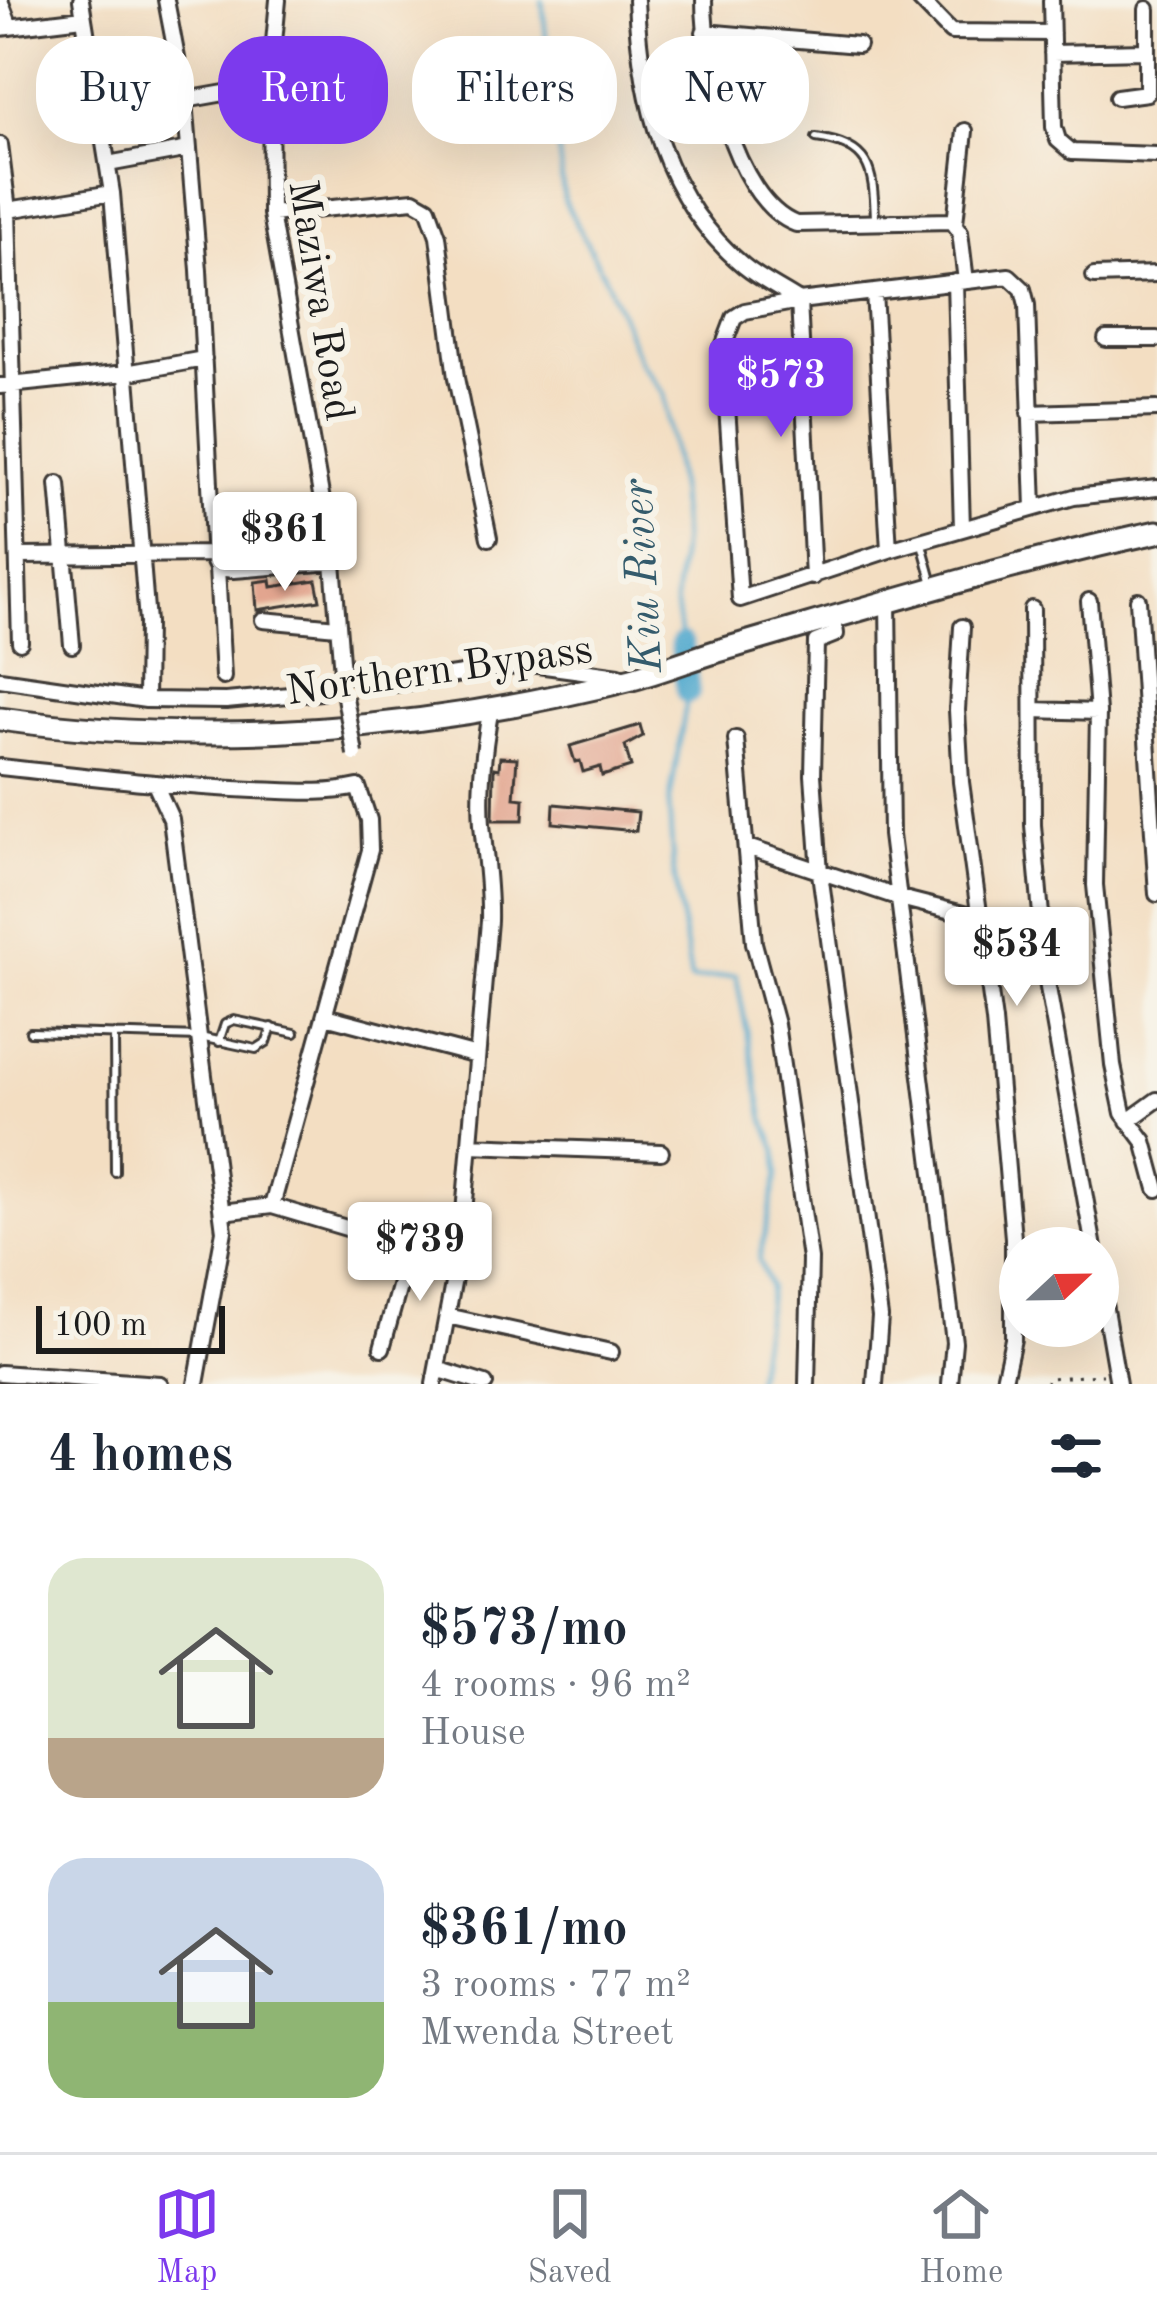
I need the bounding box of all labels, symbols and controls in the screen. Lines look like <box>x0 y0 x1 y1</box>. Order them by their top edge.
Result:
chip: Buy <box>36 36 194 144</box>
chip: Rent <box>218 36 388 144</box>
chip: Filters <box>412 36 617 144</box>
chip: New <box>641 36 809 144</box>
street label: Maziwa Road <box>279 177 359 424</box>
pin: $573 <box>710 338 852 440</box>
text: $573 <box>736 357 826 396</box>
water label: Kiu River <box>617 476 672 675</box>
pin: $361 <box>214 492 356 594</box>
text: $361 <box>240 511 330 550</box>
street label: Northern Bypass <box>284 630 596 714</box>
pin: $534 <box>946 907 1088 1009</box>
text: $534 <box>972 926 1062 965</box>
pin: $739 <box>349 1202 491 1304</box>
text: $739 <box>375 1221 465 1260</box>
north arrow <box>999 1227 1119 1347</box>
map controls <box>999 1227 1119 1347</box>
scale bar <box>36 1300 225 1353</box>
text: 100 m <box>54 1310 147 1343</box>
icon: filters <box>1043 1423 1109 1489</box>
text: 4 homes <box>48 1431 233 1482</box>
text: $573/mo <box>420 1605 628 1656</box>
icon: home <box>144 1606 288 1750</box>
text: 4 rooms · 96 m² <box>420 1666 691 1705</box>
text: House <box>420 1714 526 1753</box>
text: $361/mo <box>420 1905 628 1956</box>
icon: home <box>144 1906 288 2050</box>
text: 3 rooms · 77 m² <box>420 1966 691 2005</box>
text: Mwenda Street <box>420 2014 674 2053</box>
tab: Map <box>154 2181 220 2294</box>
tab: Saved <box>528 2181 612 2294</box>
tab: Home <box>919 2181 1003 2294</box>

